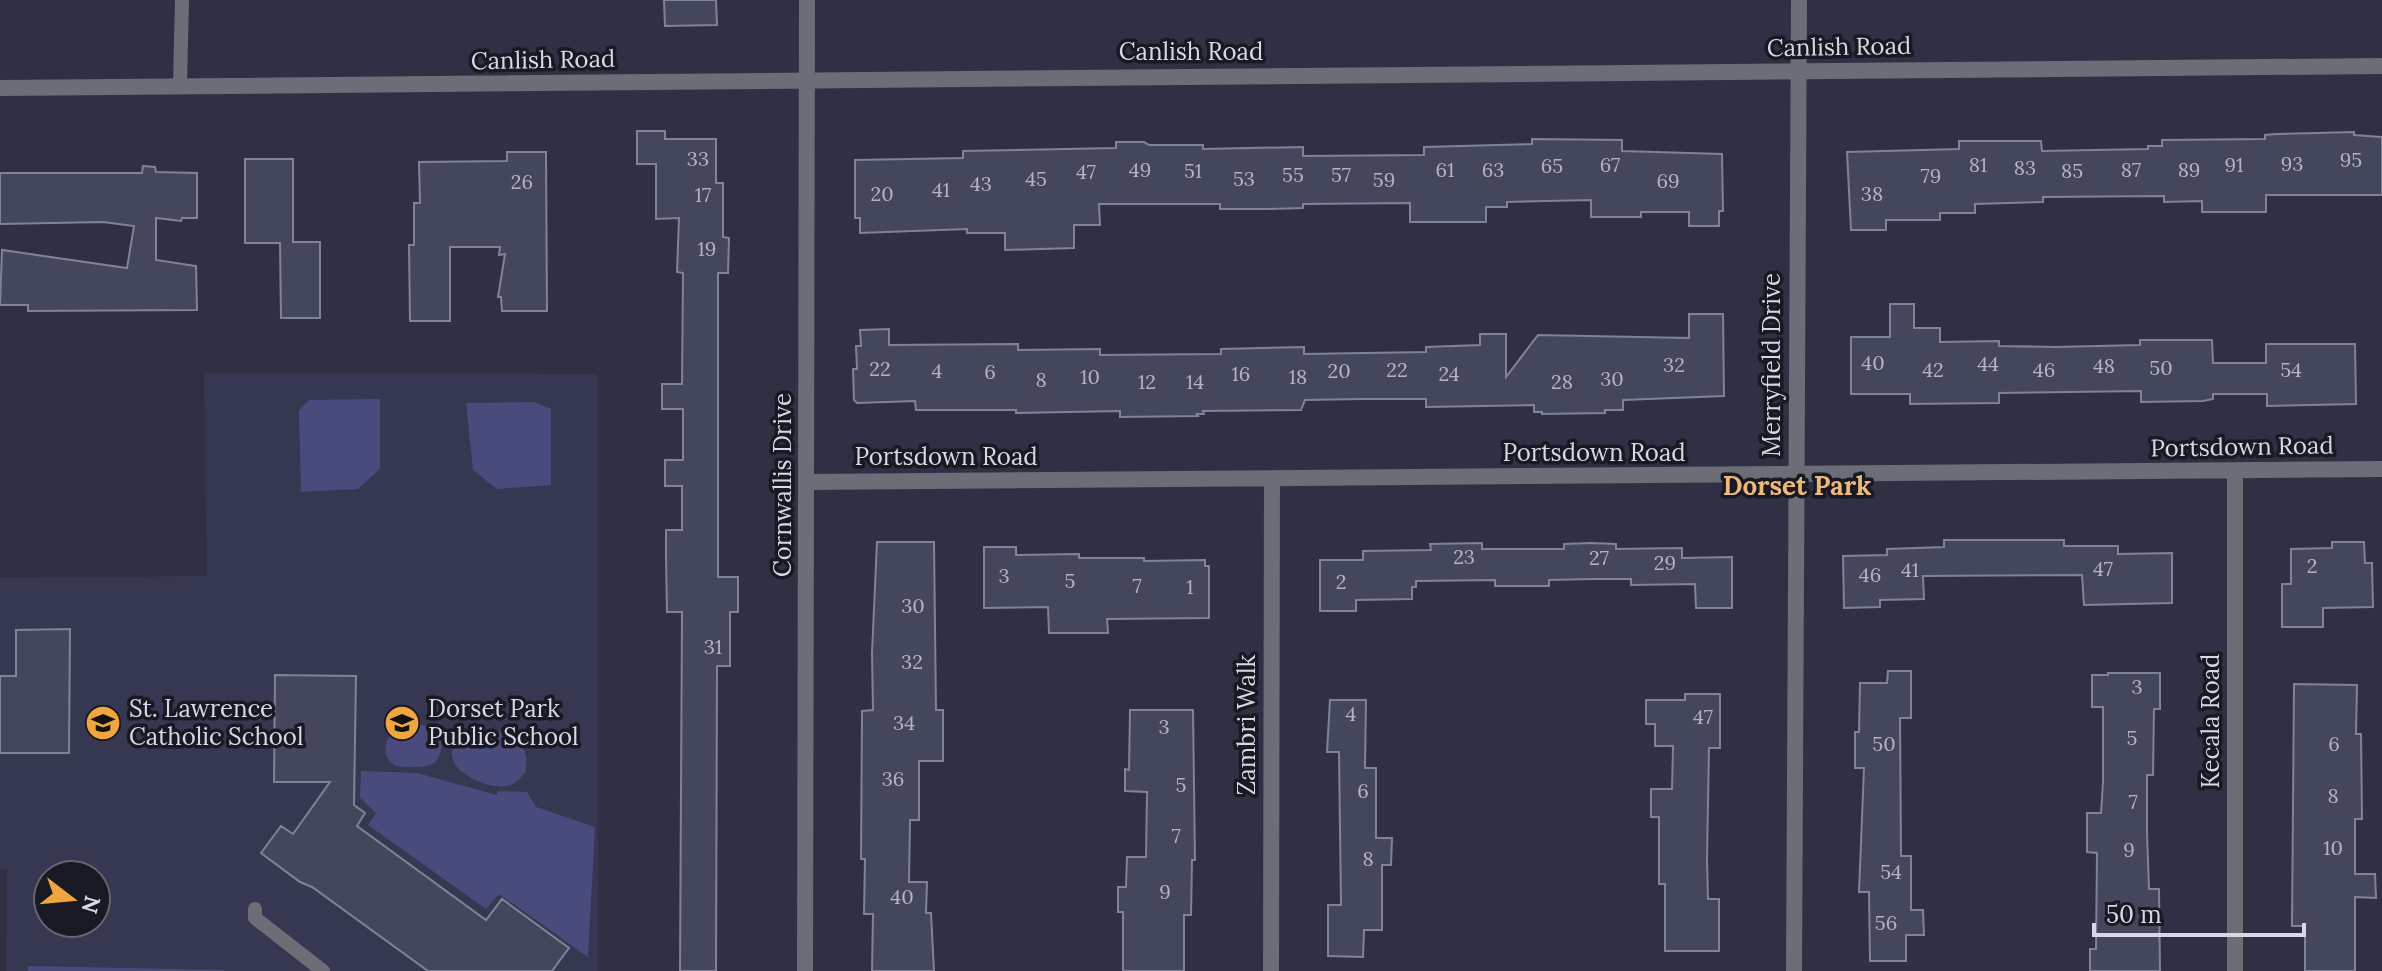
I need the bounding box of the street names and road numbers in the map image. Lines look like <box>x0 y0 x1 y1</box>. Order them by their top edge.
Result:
street label: Canlish Road <box>1766 30 1911 63</box>
street label: Canlish Road <box>1119 36 1263 67</box>
street label: Canlish Road <box>470 43 615 76</box>
street label: Merryfield Drive <box>1756 273 1787 457</box>
street label: Cornwallis Drive <box>767 393 798 577</box>
street label: Portsdown Road <box>2150 429 2334 464</box>
street label: Portsdown Road <box>1502 437 1686 468</box>
street label: Portsdown Road <box>854 441 1038 472</box>
street label: Kecala Road <box>2195 654 2226 788</box>
street label: Zambri Walk <box>1231 655 1262 795</box>

